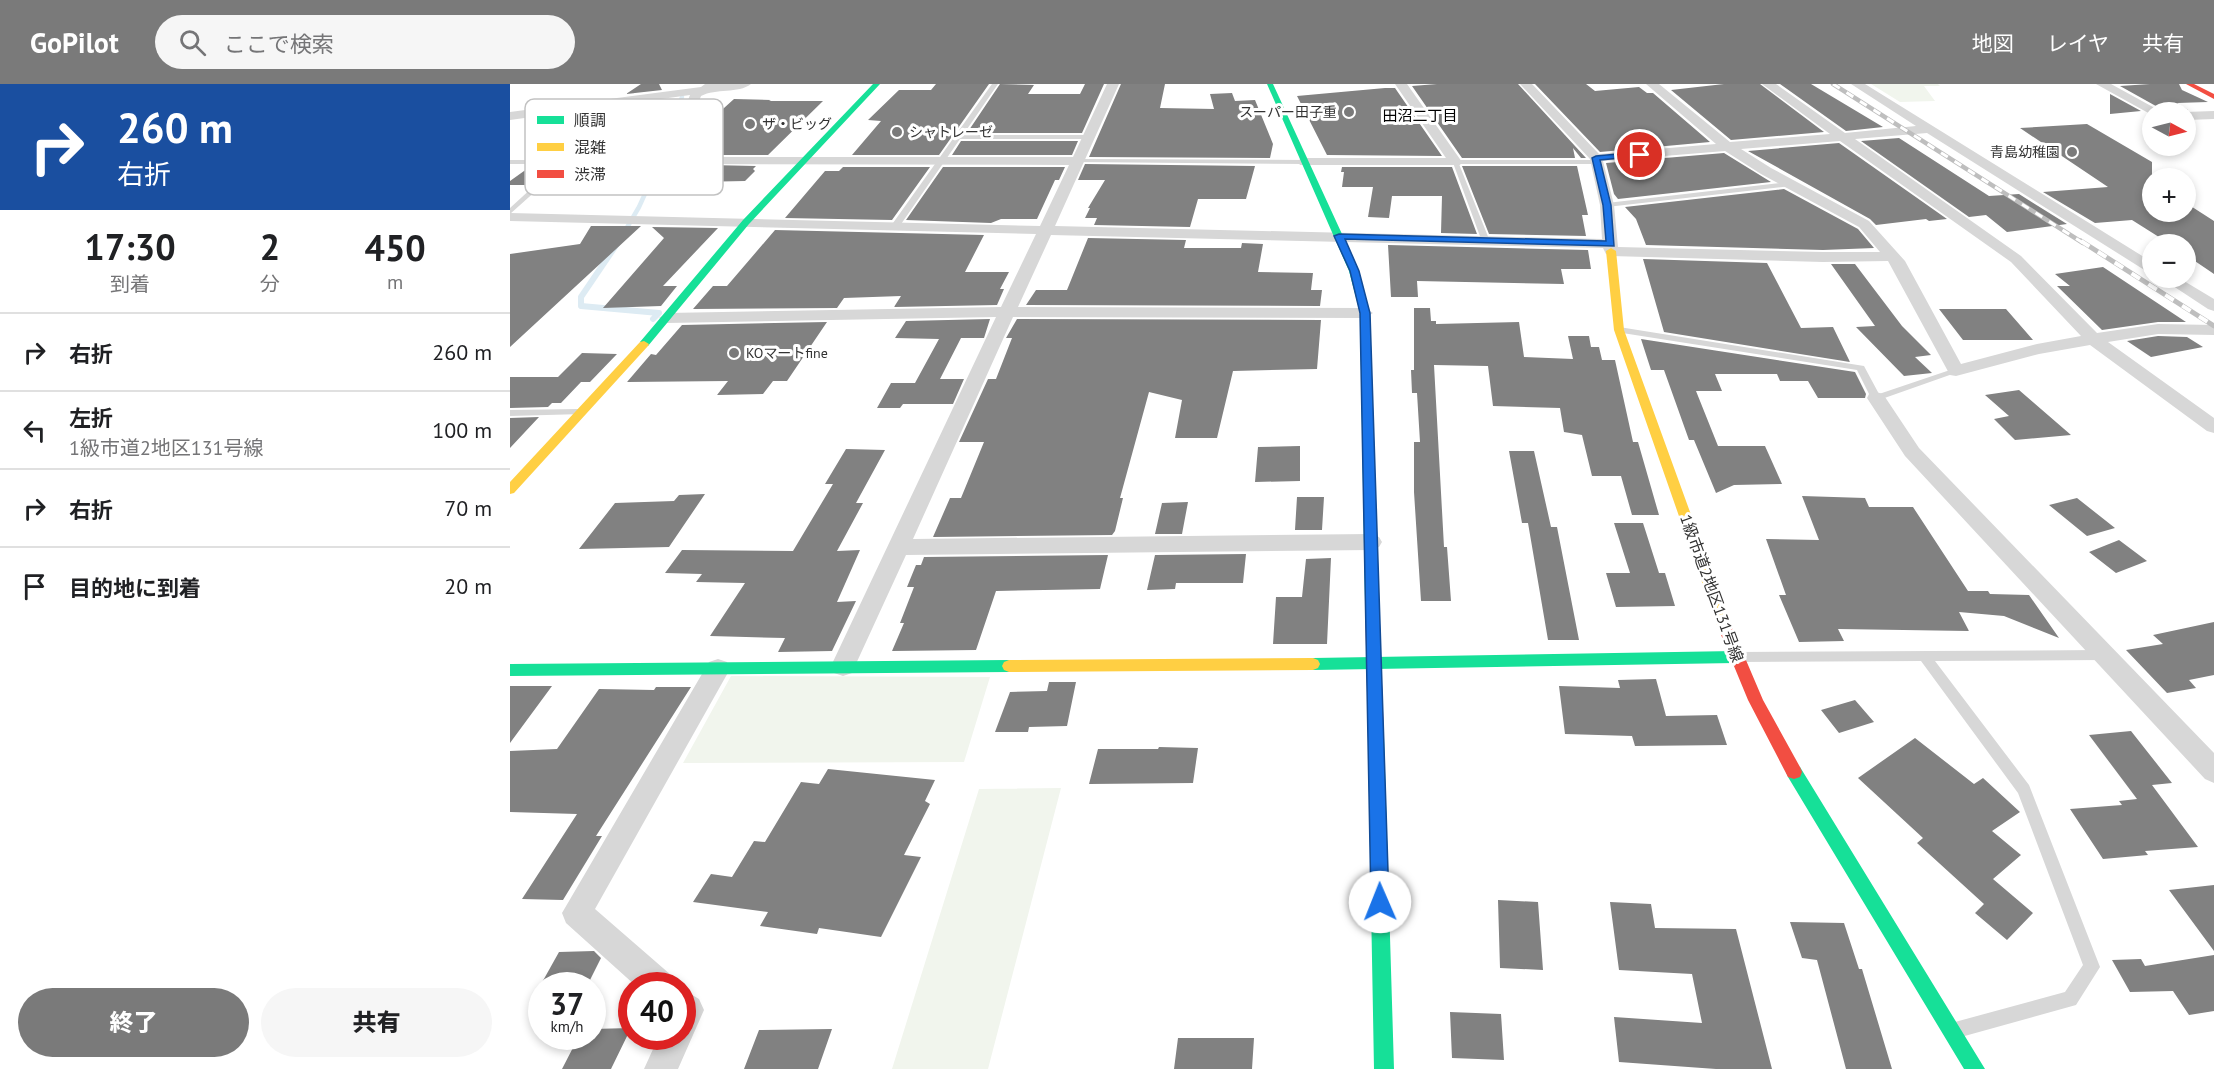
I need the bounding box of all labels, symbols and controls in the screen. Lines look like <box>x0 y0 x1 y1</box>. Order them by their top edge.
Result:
search box <box>155 15 575 69</box>
text: GoPilot <box>30 24 119 61</box>
icon: search <box>176 26 209 59</box>
text: ここで検索 <box>224 30 334 58</box>
text: 地図 <box>1972 30 2014 57</box>
text: レイヤ <box>2047 30 2109 57</box>
text: 共有 <box>2142 30 2184 57</box>
legend <box>525 99 723 195</box>
text: 260 m <box>117 100 233 155</box>
north arrow <box>2142 102 2196 156</box>
map controls <box>2142 102 2196 288</box>
place label: スーパー田子重 <box>1239 103 1337 121</box>
marker: スーパー田子重 <box>1342 105 1356 119</box>
district label: 田沼二丁目 <box>1382 106 1458 125</box>
icon: right <box>18 108 96 186</box>
text: 順調 <box>574 110 606 130</box>
place label: ザ・ビッグ <box>762 115 832 133</box>
marker: ザ・ビッグ <box>743 117 757 131</box>
place label: シャトレーゼ <box>909 123 993 141</box>
marker: シャトレーゼ <box>890 125 904 139</box>
pin <box>1614 129 1665 180</box>
text: 混雑 <box>574 137 606 157</box>
icon: arrive <box>1623 138 1656 171</box>
place label: 青島幼稚園 <box>1990 143 2060 161</box>
marker: 青島幼稚園 <box>2065 145 2079 159</box>
text: 右折 <box>117 157 171 191</box>
text: 渋滞 <box>574 164 606 184</box>
button: + <box>2142 168 2196 222</box>
text: 17:30 <box>84 223 176 270</box>
text: 2 <box>260 223 280 270</box>
text: 450 <box>364 224 426 271</box>
button: − <box>2142 234 2196 288</box>
text: m <box>387 269 403 295</box>
text: 到着 <box>110 271 150 297</box>
text: 分 <box>260 271 280 297</box>
icon: right <box>18 336 51 369</box>
text: 260 m <box>432 338 492 366</box>
text: 右折 <box>69 340 113 368</box>
place label: KOマートfine <box>746 344 828 362</box>
marker: KOマートfine <box>727 346 741 360</box>
text: 左折 <box>69 404 113 432</box>
icon: left <box>18 414 51 447</box>
text: 100 m <box>432 416 492 444</box>
text: 1級市道2地区131号線 <box>69 435 264 461</box>
icon: right <box>18 492 51 525</box>
text: 70 m <box>444 494 492 522</box>
text: 右折 <box>69 496 113 524</box>
street label: 1級市道2地区131号線 <box>1676 511 1748 665</box>
icon: arrive <box>18 570 51 603</box>
text: 20 m <box>444 572 492 600</box>
text: 目的地に到着 <box>69 574 201 602</box>
position arrow <box>1348 870 1412 934</box>
speed limit sign: 40 <box>618 972 696 1050</box>
text: 37 <box>550 984 584 1023</box>
button: 終了 <box>18 988 249 1057</box>
button: 共有 <box>261 988 492 1057</box>
text: km/h <box>551 1017 583 1036</box>

